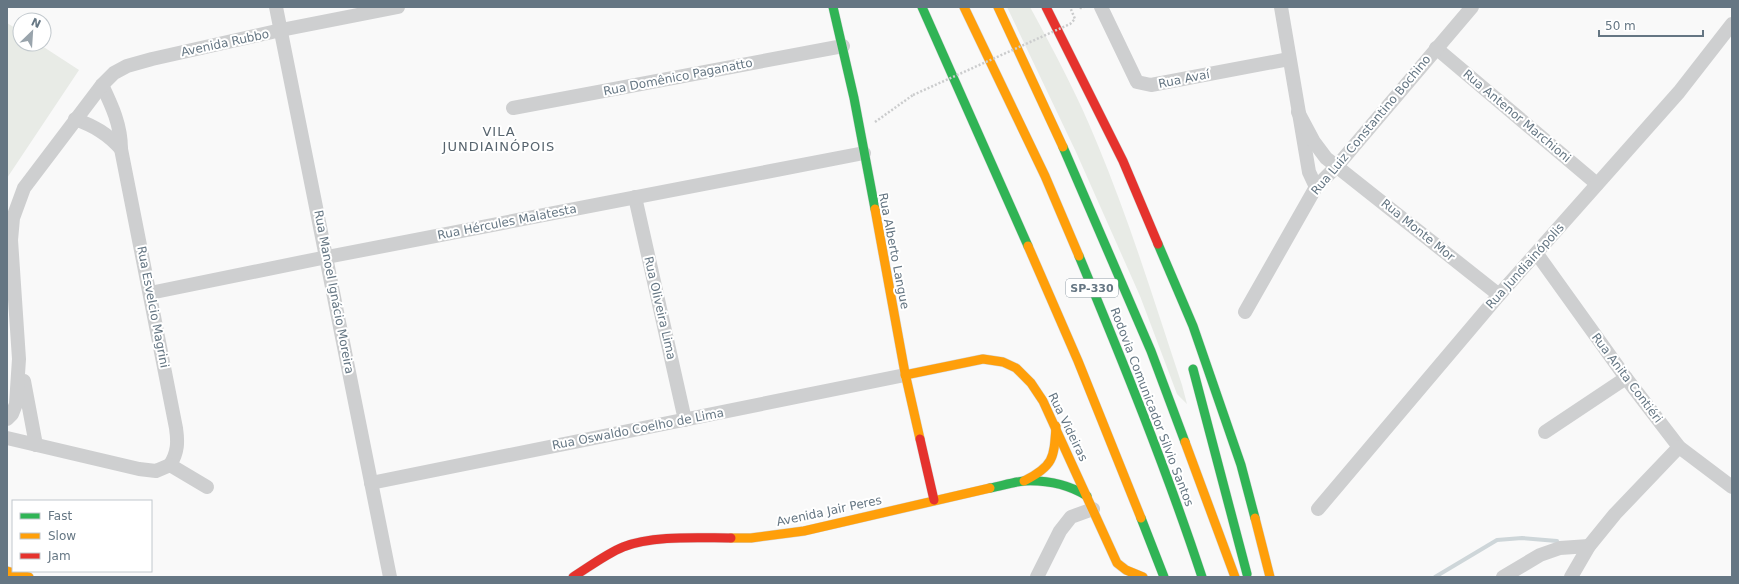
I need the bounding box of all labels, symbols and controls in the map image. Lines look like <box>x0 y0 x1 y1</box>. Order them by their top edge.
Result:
north arrow <box>12 12 52 52</box>
scale bar <box>1599 12 1703 38</box>
text: N <box>29 16 43 31</box>
text: 50 m <box>1605 19 1636 33</box>
street label: Avenida Rubbo <box>180 27 270 59</box>
street label: Rua Luiz Constantino Bochino <box>1308 52 1434 198</box>
street label: Rua Domênico Paganatto <box>602 56 754 98</box>
street label: Rua Avaí <box>1157 67 1211 91</box>
street label: Rua Antenor Marchioni <box>1460 67 1574 165</box>
district label: VILA JUNDIAINÓPOIS <box>442 124 555 154</box>
street label: Rua Alberto Langue <box>876 192 912 310</box>
street label: Rua Monte Mor <box>1378 196 1458 264</box>
street label: Rua Hércules Malatesta <box>436 202 578 242</box>
street label: Rua Manoel Ignácio Moreira <box>311 209 357 375</box>
street label: Rua Jundiainópolis <box>1483 221 1567 311</box>
street label: Rua Esvelcio Magrini <box>134 245 172 369</box>
street label: Rua Oliveira Lima <box>641 255 679 361</box>
road number: SP-330 <box>1066 279 1118 297</box>
street label: Rodovia Comunicador Silvio Santos <box>1107 305 1197 509</box>
street label: Rua Anita Contiéri <box>1589 330 1665 426</box>
street label: Rua Videiras <box>1045 390 1091 464</box>
street label: Rua Oswaldo Coelho de Lima <box>551 405 725 453</box>
street label: Avenida Jair Peres <box>775 493 883 529</box>
legend <box>12 500 152 572</box>
text: Fast <box>48 509 72 523</box>
text: Slow <box>48 529 76 543</box>
text: Jam <box>47 549 71 563</box>

